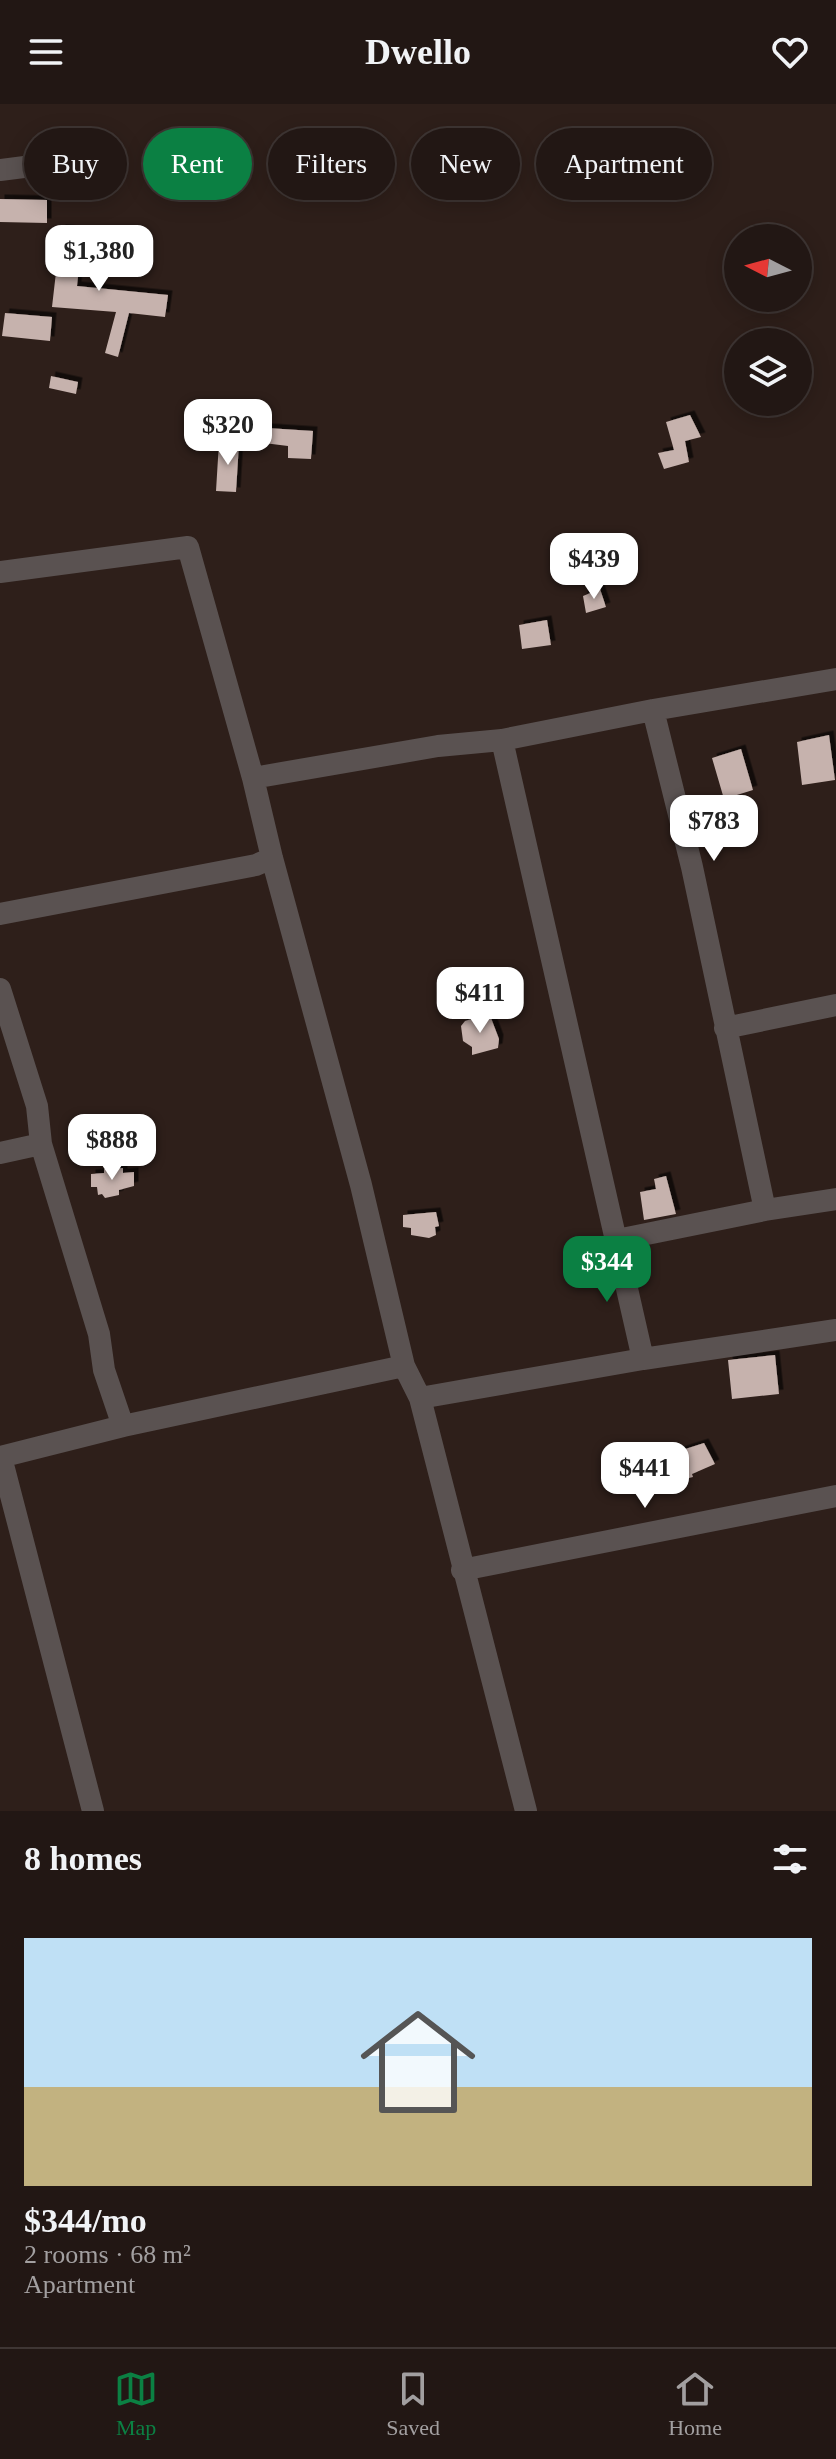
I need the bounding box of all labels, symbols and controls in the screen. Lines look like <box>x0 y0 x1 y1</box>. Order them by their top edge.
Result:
icon: menu <box>24 30 68 74</box>
icon: heart <box>768 30 812 74</box>
text: Dwello <box>365 32 471 72</box>
chip: Buy <box>24 128 127 200</box>
chip: Rent <box>143 128 252 200</box>
chip: Filters <box>268 128 395 200</box>
chip: New <box>411 128 520 200</box>
chip: Apartment <box>536 128 712 200</box>
north arrow <box>724 224 812 312</box>
map controls <box>724 224 812 416</box>
pin: $1,380 <box>34 225 164 293</box>
text: $1,380 <box>63 236 135 265</box>
button: layers <box>724 328 812 416</box>
pin: $320 <box>181 399 275 467</box>
text: $320 <box>202 410 254 439</box>
pin: $439 <box>547 533 641 601</box>
text: $439 <box>568 544 620 573</box>
pin: $783 <box>667 795 761 863</box>
text: $783 <box>688 806 740 835</box>
pin: $411 <box>433 967 527 1035</box>
text: $411 <box>455 978 505 1007</box>
pin: $888 <box>65 1114 159 1182</box>
text: $888 <box>86 1125 138 1154</box>
pin: $344 <box>560 1236 654 1304</box>
text: $344 <box>581 1247 633 1276</box>
pin: $441 <box>598 1442 692 1510</box>
text: $441 <box>619 1453 671 1482</box>
icon: filters <box>768 1837 812 1881</box>
text: 8 homes <box>24 1840 142 1877</box>
icon: home <box>346 1990 490 2134</box>
text: $344/mo <box>24 2202 147 2239</box>
text: 2 rooms · 68 m² <box>24 2240 191 2269</box>
text: Apartment <box>24 2270 135 2299</box>
tab: Map <box>114 2367 158 2441</box>
tab: Saved <box>386 2367 440 2441</box>
tab: Home <box>668 2367 722 2441</box>

